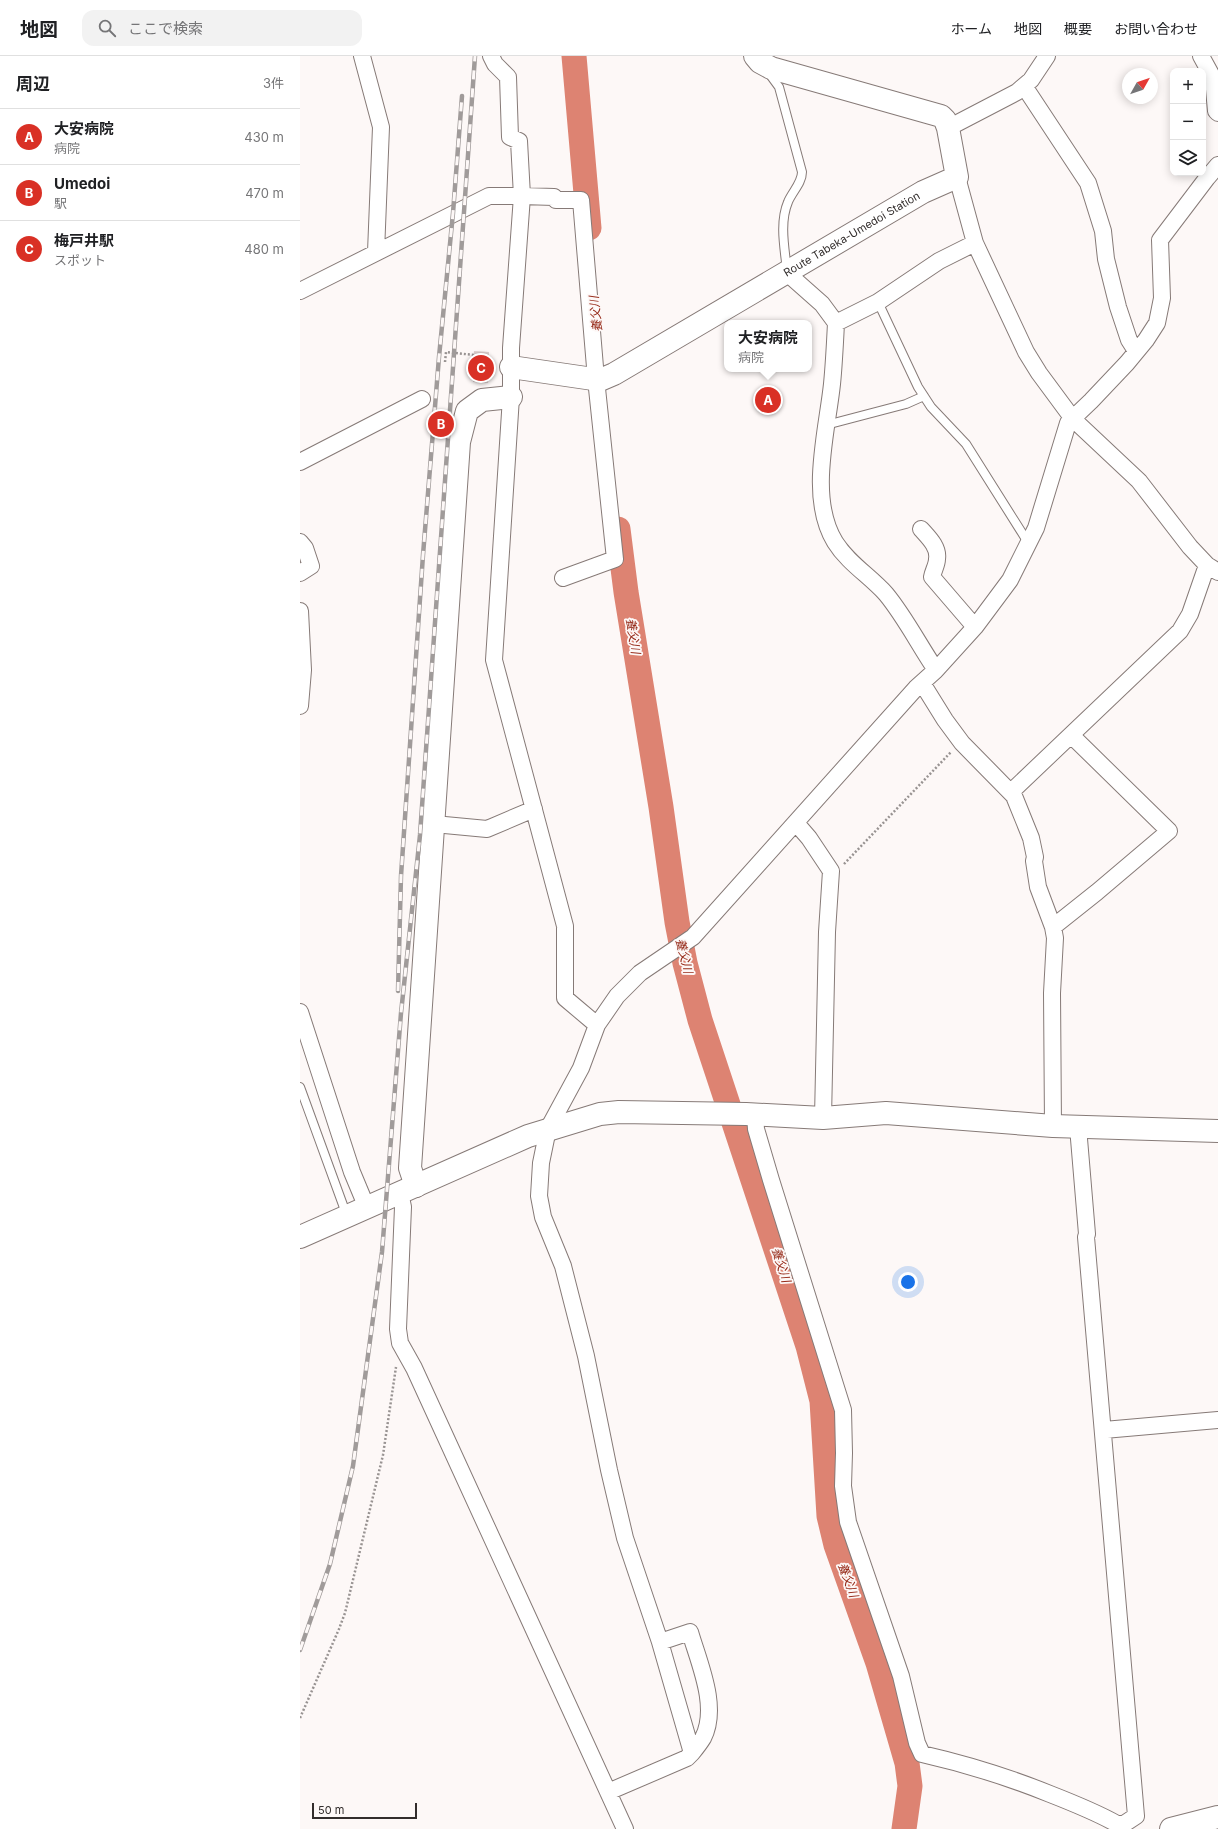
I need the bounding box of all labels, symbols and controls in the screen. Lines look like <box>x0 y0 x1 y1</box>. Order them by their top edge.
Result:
search box <box>82 10 362 46</box>
icon: search <box>96 17 118 39</box>
text: 地図 <box>20 18 58 41</box>
text: ここで検索 <box>128 19 203 38</box>
text: ホーム <box>950 20 992 37</box>
text: 地図 <box>1014 20 1042 37</box>
text: 概要 <box>1064 20 1092 37</box>
text: お問い合わせ <box>1114 20 1198 37</box>
north arrow <box>1122 68 1158 104</box>
map controls <box>1170 68 1206 176</box>
button: + <box>1170 68 1206 104</box>
text: 周辺 <box>16 74 50 94</box>
text: 3件 <box>263 75 284 91</box>
button: − <box>1170 104 1206 140</box>
text: 大安病院 <box>54 119 114 138</box>
text: A <box>24 129 34 145</box>
text: 430 m <box>244 129 284 145</box>
text: 病院 <box>54 140 80 156</box>
button: layers <box>1170 140 1206 176</box>
text: Umedoi <box>54 174 110 193</box>
text: B <box>25 185 33 201</box>
text: 470 m <box>245 185 284 201</box>
street label: Route Tabeka-Umedoi Station <box>781 188 922 280</box>
text: 駅 <box>54 195 67 211</box>
text: 梅戸井駅 <box>54 231 114 250</box>
text: C <box>24 241 34 257</box>
text: 480 m <box>244 241 284 257</box>
text: スポット <box>54 252 106 268</box>
water label: 養父川 <box>586 293 605 333</box>
popup <box>724 320 812 372</box>
text: 大安病院 <box>738 328 798 347</box>
text: 病院 <box>738 349 764 365</box>
pin: C <box>468 353 494 383</box>
pin: A <box>755 385 781 415</box>
pin: B <box>428 409 454 439</box>
water label: 養父川 <box>623 617 644 657</box>
water label: 養父川 <box>673 937 697 977</box>
water label: 養父川 <box>769 1245 795 1286</box>
your location <box>898 1272 918 1292</box>
water label: 養父川 <box>835 1560 862 1601</box>
scale bar <box>312 1801 417 1820</box>
text: 50 m <box>318 1803 344 1817</box>

